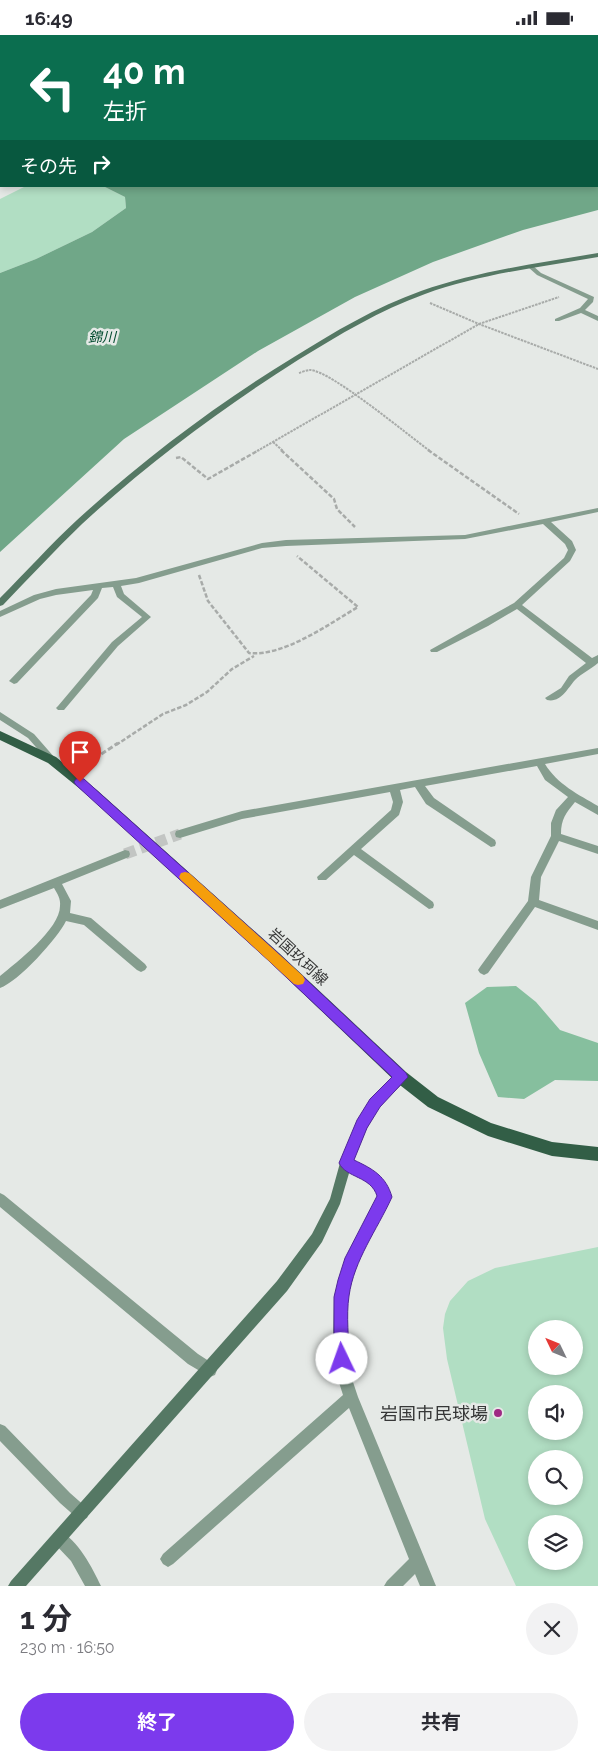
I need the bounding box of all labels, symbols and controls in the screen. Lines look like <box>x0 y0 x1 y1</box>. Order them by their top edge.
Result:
text: 16:49 <box>25 7 73 29</box>
text: 40 m <box>103 51 185 92</box>
icon: left <box>20 55 85 120</box>
text: 左折 <box>103 98 147 124</box>
icon: right <box>87 150 115 178</box>
text: その先 <box>20 155 77 177</box>
water label: 錦川 <box>88 329 118 345</box>
pin <box>59 731 101 782</box>
icon: arrive <box>66 738 94 766</box>
street label: 岩国玖珂線 <box>264 925 332 989</box>
north arrow <box>528 1320 582 1375</box>
map controls <box>528 1320 583 1570</box>
position arrow <box>315 1332 367 1384</box>
button: sound <box>528 1385 583 1440</box>
place label: 岩国市民球場 <box>380 1403 488 1424</box>
marker: 岩国市民球場 <box>492 1407 504 1419</box>
button: search <box>528 1450 583 1505</box>
button: layers <box>528 1515 583 1570</box>
text: 1 分 <box>20 1601 72 1636</box>
button: close <box>526 1603 578 1655</box>
text: 230 m · 16:50 <box>20 1638 115 1657</box>
button: 終了 <box>20 1693 294 1751</box>
button: 共有 <box>304 1693 578 1751</box>

